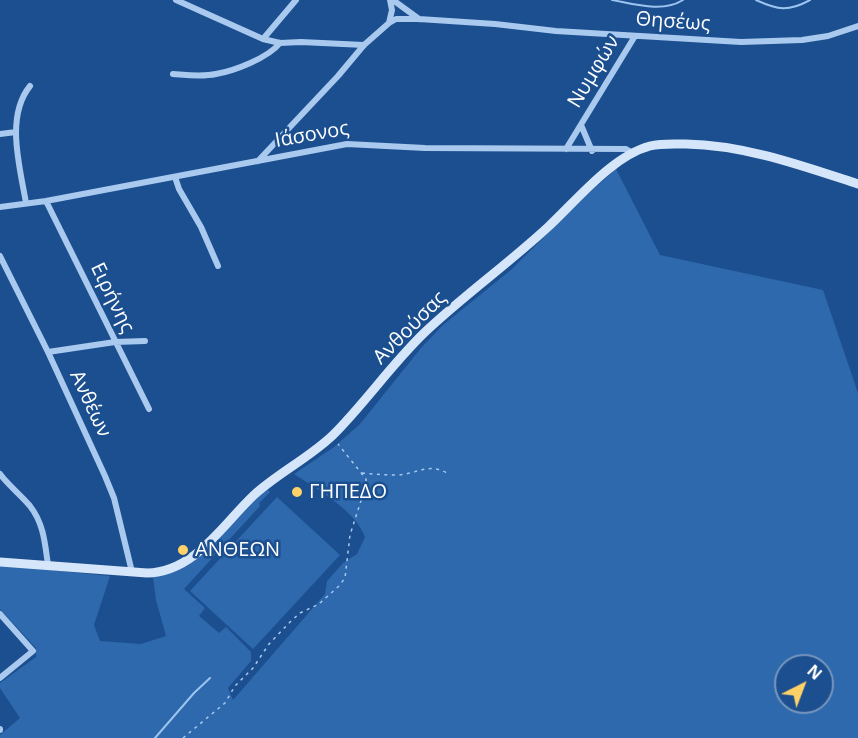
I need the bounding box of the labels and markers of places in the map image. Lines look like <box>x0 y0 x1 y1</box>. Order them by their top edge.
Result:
place label: ΓΗΠΕΔΟ <box>309 480 387 504</box>
marker: ΓΗΠΕΔΟ <box>290 485 304 499</box>
place label: ΑΝΘΕΩΝ <box>195 538 280 562</box>
marker: ΑΝΘΕΩΝ <box>176 543 190 557</box>

